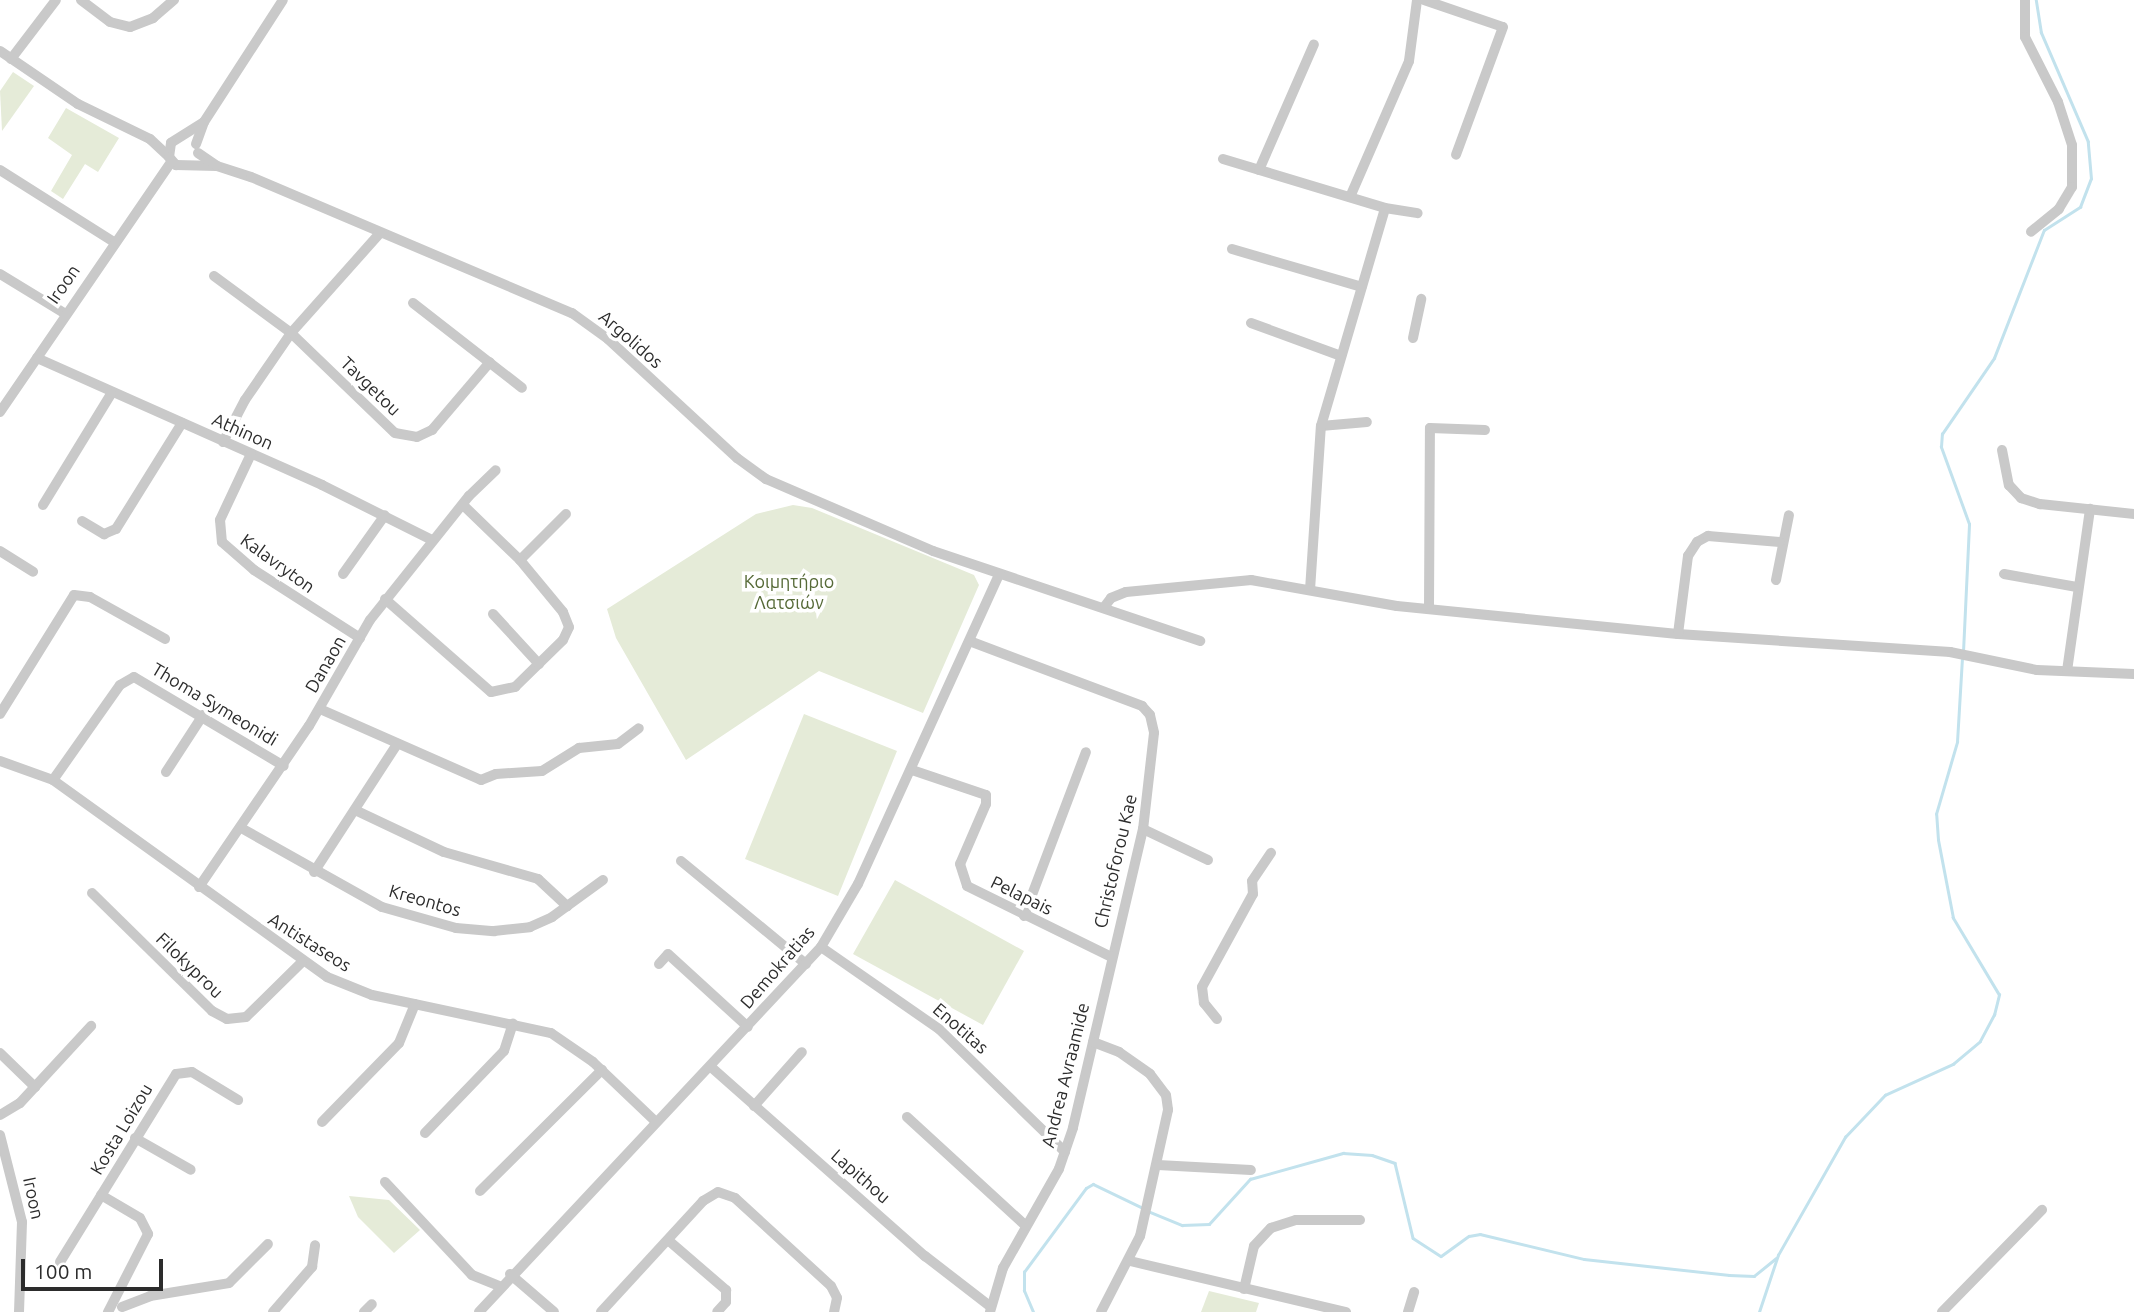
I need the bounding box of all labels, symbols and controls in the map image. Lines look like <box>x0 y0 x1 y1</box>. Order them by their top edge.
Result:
street label: Iroon <box>42 260 84 308</box>
street label: Argolidos <box>595 305 667 373</box>
street label: Tavgetou <box>336 352 406 420</box>
street label: Athinon <box>209 408 277 454</box>
street label: Kalavryton <box>237 529 319 597</box>
park label: Κοιμητήριο Λατσιών <box>744 571 834 614</box>
street label: Danaon <box>300 632 350 696</box>
street label: Thoma Symeonidi <box>148 658 282 750</box>
street label: Christoforou Kae <box>1089 792 1141 930</box>
street label: Pelapais <box>987 871 1057 919</box>
street label: Kreontos <box>387 879 463 921</box>
street label: Antistaseos <box>265 908 355 976</box>
street label: Demokratias <box>735 921 819 1013</box>
street label: Filokyprou <box>152 928 228 1002</box>
street label: Enotitas <box>929 998 993 1058</box>
street label: Andrea Avraamide <box>1037 1000 1093 1150</box>
street label: Kosta Loizou <box>85 1080 157 1178</box>
street label: Lapithou <box>827 1144 895 1208</box>
street label: Iroon <box>19 1175 49 1221</box>
scale bar <box>24 1246 166 1290</box>
text: 100 m <box>34 1259 92 1283</box>

